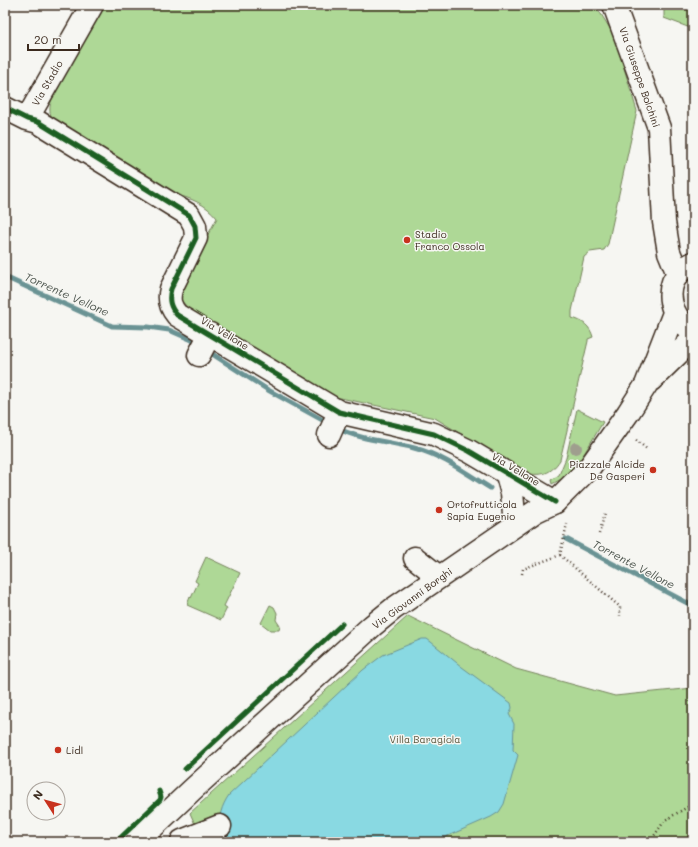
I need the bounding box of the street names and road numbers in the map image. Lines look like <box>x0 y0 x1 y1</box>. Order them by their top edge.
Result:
street label: Via Giuseppe Bolchini <box>616 25 664 129</box>
street label: Via Stadio <box>28 58 66 108</box>
street label: Via Vellone <box>198 313 252 353</box>
street label: Via Vellone <box>489 449 543 489</box>
street label: Via Giovanni Borghi <box>369 564 455 632</box>

